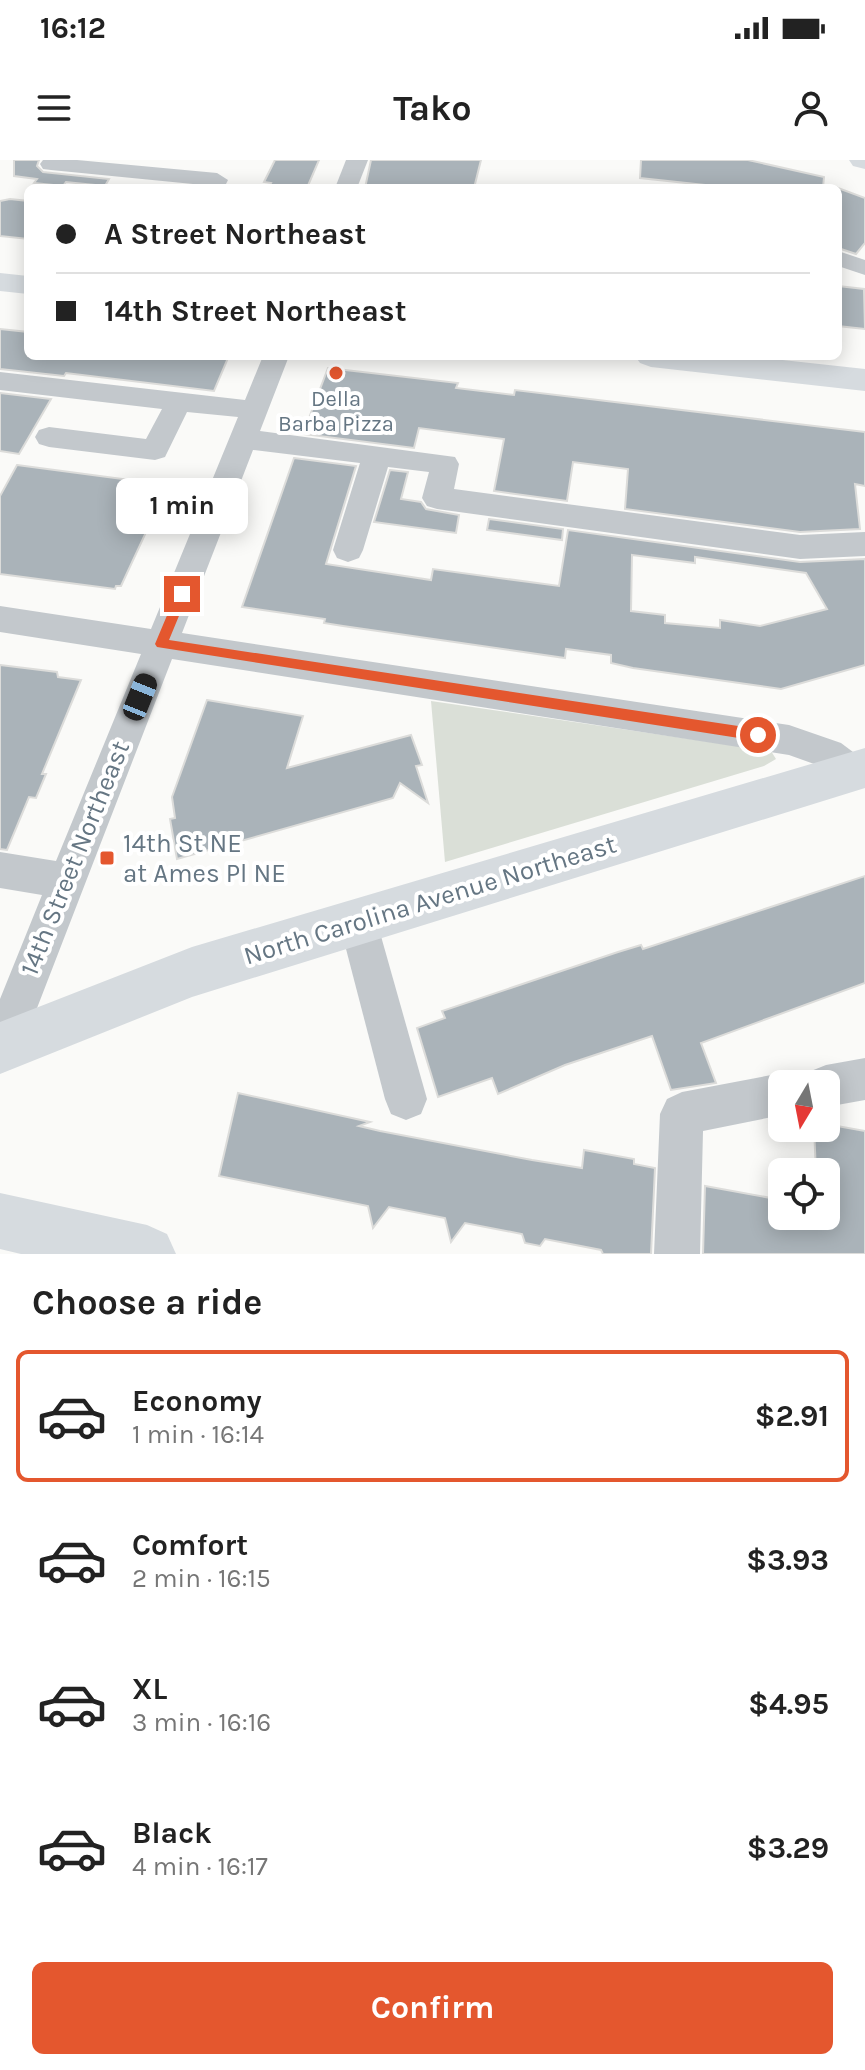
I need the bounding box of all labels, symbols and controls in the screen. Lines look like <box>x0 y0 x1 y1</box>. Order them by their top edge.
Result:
text: 16:12 <box>40 10 106 46</box>
icon: menu <box>32 86 76 130</box>
icon: person <box>789 86 833 130</box>
text: Tako <box>393 87 472 129</box>
text: A Street Northeast <box>104 216 366 252</box>
text: 14th Street Northeast <box>104 293 407 329</box>
marker: Della Barba Pizza <box>327 364 345 382</box>
place label: Della Barba Pizza <box>278 386 394 437</box>
callout: 1 min <box>116 478 248 534</box>
text: 1 min <box>149 490 215 521</box>
route end <box>164 576 200 612</box>
car <box>120 670 160 724</box>
route start <box>740 717 776 753</box>
street label: 14th Street Northeast <box>14 736 136 980</box>
place label: 14th St NE at Ames Pl NE <box>123 828 286 889</box>
street label: North Carolina Avenue Northeast <box>240 828 620 972</box>
marker: 14th St NE at Ames Pl NE <box>98 849 116 867</box>
north arrow <box>768 1070 840 1142</box>
map controls <box>768 1070 840 1230</box>
button: locate <box>768 1158 840 1230</box>
text: Choose a ride <box>32 1281 262 1323</box>
icon: car <box>36 1380 108 1452</box>
text: Economy <box>132 1383 262 1419</box>
text: $2.91 <box>755 1398 829 1434</box>
text: 1 min · 16:14 <box>132 1419 264 1450</box>
icon: car <box>36 1524 108 1596</box>
text: Comfort <box>132 1527 248 1563</box>
text: $3.93 <box>746 1542 829 1578</box>
text: 2 min · 16:15 <box>132 1563 271 1594</box>
icon: car <box>36 1668 108 1740</box>
text: XL <box>132 1671 167 1707</box>
text: $4.95 <box>748 1686 829 1722</box>
text: 3 min · 16:16 <box>132 1707 271 1738</box>
icon: car <box>36 1812 108 1884</box>
text: Black <box>132 1815 212 1851</box>
text: $3.29 <box>747 1830 829 1866</box>
text: 4 min · 16:17 <box>132 1851 268 1882</box>
button: Confirm <box>32 1962 833 2054</box>

